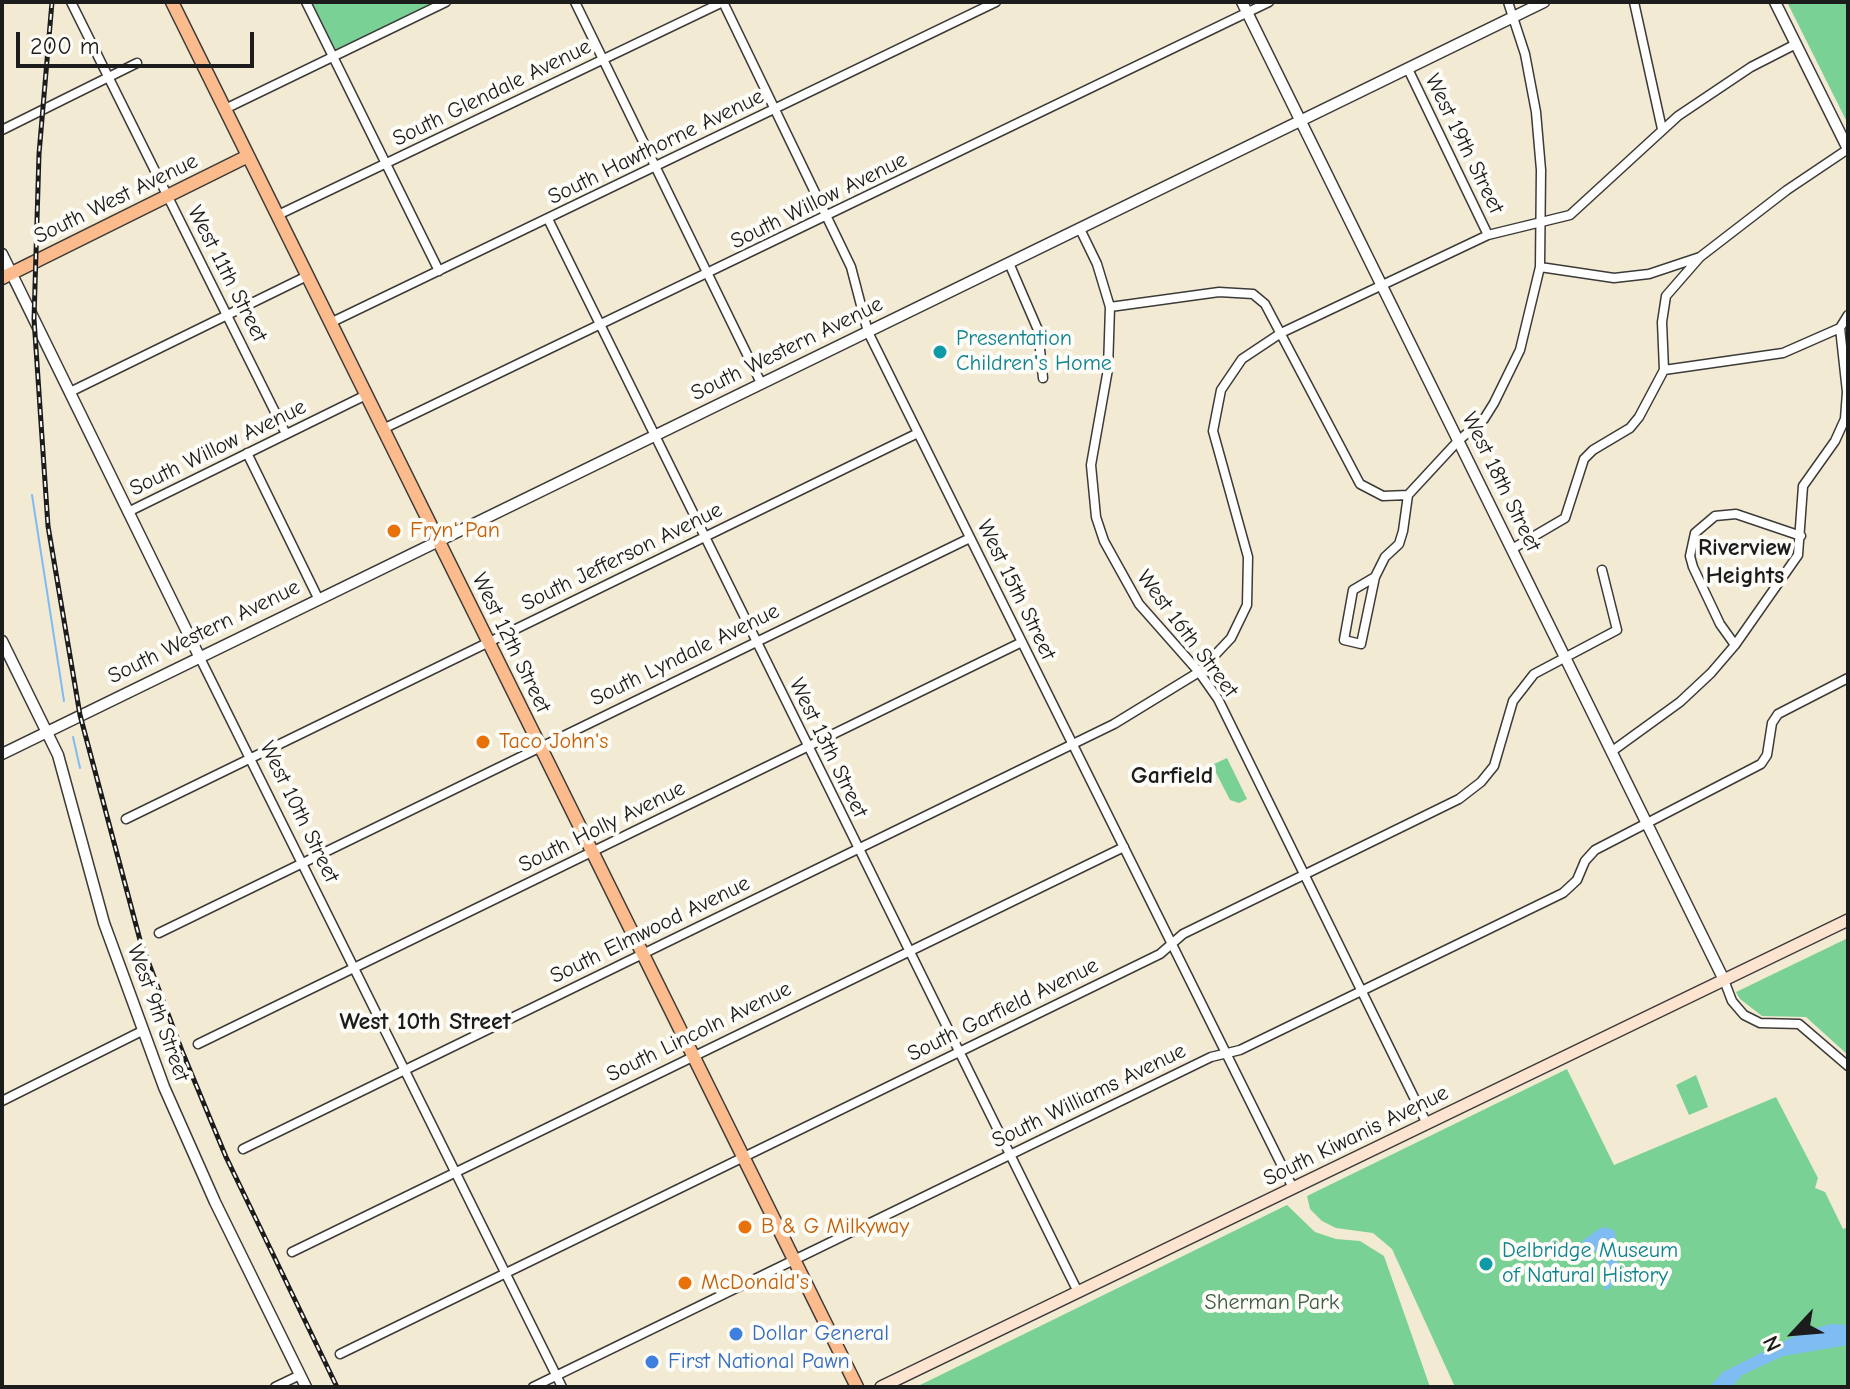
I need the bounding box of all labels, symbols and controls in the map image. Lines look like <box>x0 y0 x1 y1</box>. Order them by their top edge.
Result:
scale bar <box>20 16 258 66</box>
text: 200 m <box>30 32 100 60</box>
street label: South Glendale Avenue <box>389 33 595 153</box>
street label: West 19th Street <box>1419 70 1509 218</box>
street label: South Hawthorne Avenue <box>544 83 768 211</box>
street label: South Willow Avenue <box>726 147 912 255</box>
street label: South West Avenue <box>30 148 202 250</box>
street label: West 11th Street <box>181 201 273 347</box>
street label: South Western Avenue <box>687 291 887 407</box>
place label: Presentation Children's Home <box>956 326 1112 378</box>
marker: Presentation Children's Home <box>931 343 949 361</box>
street label: South Willow Avenue <box>125 394 311 502</box>
street label: West 18th Street <box>1456 408 1546 556</box>
street label: South Jefferson Avenue <box>517 497 727 617</box>
street label: West 15th Street <box>971 516 1061 664</box>
place label: Fryn' Pan <box>410 518 500 544</box>
marker: Fryn' Pan <box>385 522 403 540</box>
district label: Riverview Heights <box>1698 534 1792 590</box>
street label: West 16th Street <box>1131 565 1243 703</box>
street label: West 12th Street <box>466 569 556 717</box>
street label: South Western Avenue <box>104 574 304 690</box>
street label: South Lyndale Avenue <box>586 598 784 712</box>
street label: West 13th Street <box>783 674 873 822</box>
place label: Taco John's <box>499 729 608 755</box>
marker: Taco John's <box>474 733 492 751</box>
street label: West 10th Street <box>253 737 345 887</box>
district label: Garfield <box>1131 762 1213 790</box>
street label: South Holly Avenue <box>515 775 689 879</box>
street label: South Elmwood Avenue <box>546 870 754 990</box>
street label: West 9th Street <box>121 941 195 1085</box>
street label: South Garfield Avenue <box>903 952 1103 1068</box>
street label: South Lincoln Avenue <box>602 976 796 1088</box>
district label: West 10th Street <box>339 1008 511 1036</box>
street label: South Williams Avenue <box>988 1038 1190 1154</box>
street label: South Kiwanis Avenue <box>1259 1080 1453 1192</box>
place label: B & G Milkyway <box>761 1214 909 1240</box>
marker: B & G Milkyway <box>736 1218 754 1236</box>
place label: Delbridge Museum of Natural History <box>1502 1238 1678 1290</box>
marker: Delbridge Museum of Natural History <box>1477 1255 1495 1273</box>
place label: McDonald's <box>701 1270 809 1296</box>
marker: McDonald's <box>676 1274 694 1292</box>
park label: Sherman Park <box>1205 1290 1339 1316</box>
north arrow <box>1754 1293 1834 1373</box>
place label: Dollar General <box>752 1321 889 1347</box>
marker: Dollar General <box>727 1325 745 1343</box>
text: N <box>1758 1331 1787 1356</box>
place label: First National Pawn <box>668 1349 850 1375</box>
marker: First National Pawn <box>643 1353 661 1371</box>

